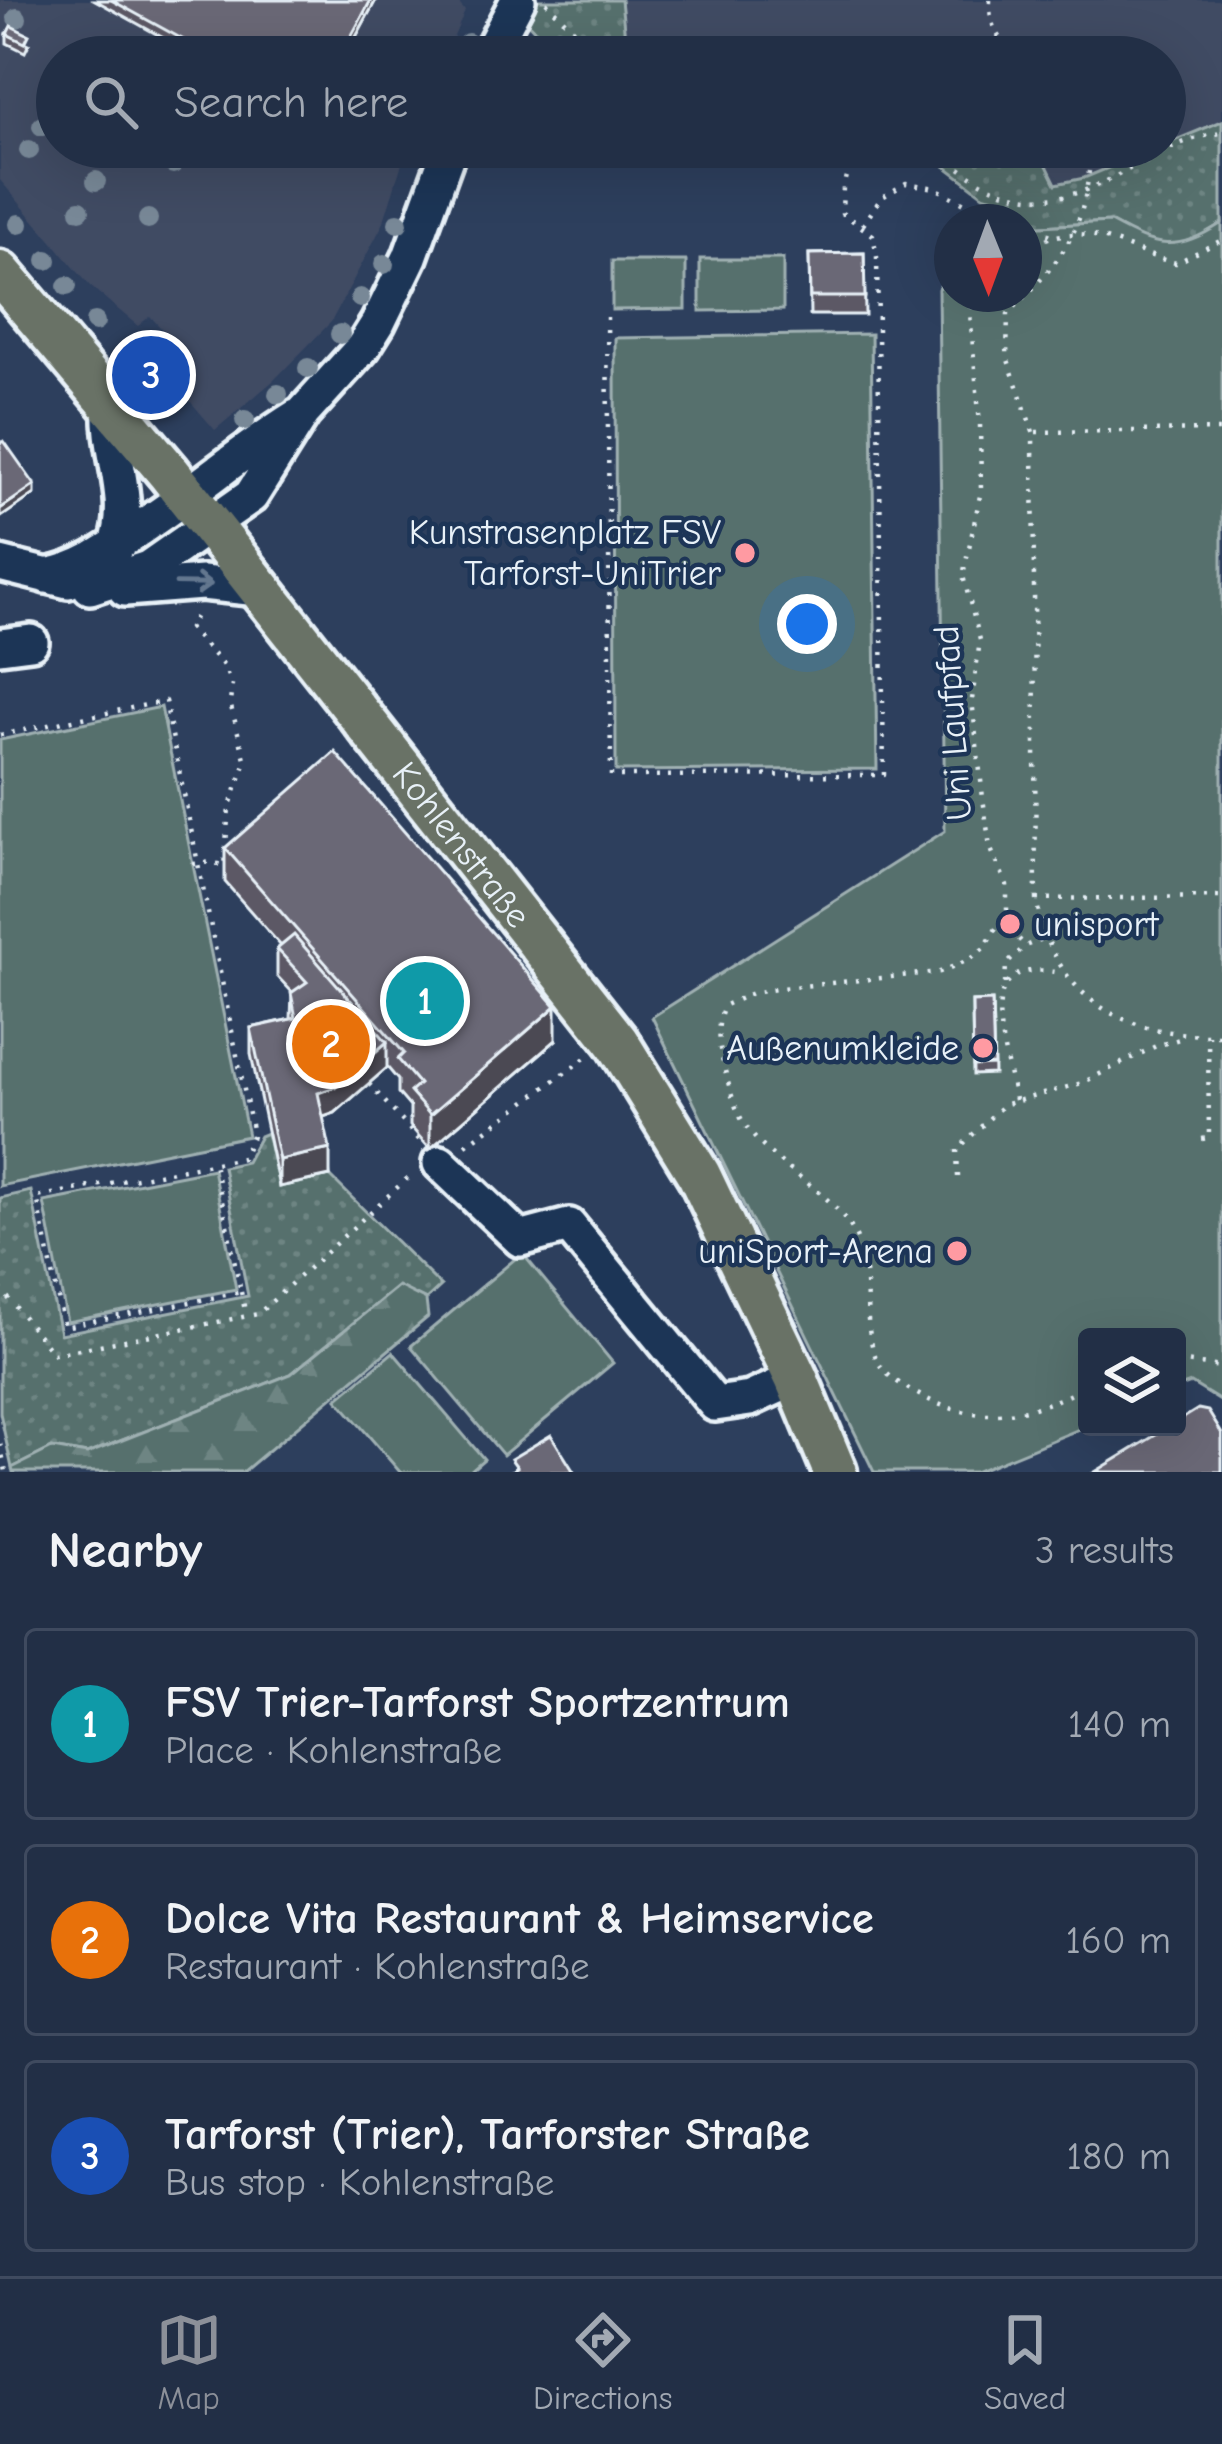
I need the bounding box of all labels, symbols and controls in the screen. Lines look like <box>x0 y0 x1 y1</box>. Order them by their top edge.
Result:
search box <box>36 36 1186 168</box>
icon: search <box>78 69 144 135</box>
text: Search here <box>174 76 408 128</box>
north arrow <box>934 204 1042 312</box>
pin: 3 <box>112 330 190 420</box>
place label: Kunstrasenplatz FSV Tarforst-UniTrier <box>409 512 722 594</box>
marker: Kunstrasenplatz FSV Tarforst-UniTrier <box>732 540 758 566</box>
one-way arrow <box>174 573 213 595</box>
your location <box>777 594 837 654</box>
street label: Uni Laufpfad <box>926 624 980 822</box>
street label: Kohlenstraße <box>384 754 539 936</box>
place label: unisport <box>1034 904 1160 945</box>
marker: unisport <box>997 911 1023 937</box>
pin: 1 <box>386 956 464 1046</box>
pin: 2 <box>292 999 370 1089</box>
place label: Außenumkleide <box>726 1028 959 1069</box>
marker: Außenumkleide <box>970 1035 996 1061</box>
place label: uniSport-Arena <box>698 1231 933 1272</box>
marker: uniSport-Arena <box>944 1238 970 1264</box>
map controls <box>1078 1328 1186 1436</box>
button: layers <box>1078 1328 1186 1436</box>
text: Nearby <box>48 1521 202 1580</box>
text: 3 results <box>1035 1528 1174 1573</box>
text: FSV Trier-Tarforst Sportzentrum <box>165 1676 790 1728</box>
text: 1 <box>82 1702 98 1747</box>
text: 140 m <box>1068 1702 1171 1747</box>
text: Place · Kohlenstraße <box>165 1728 502 1773</box>
text: Dolce Vita Restaurant & Heimservice <box>165 1892 874 1944</box>
text: 2 <box>80 1918 100 1963</box>
text: 160 m <box>1065 1918 1171 1963</box>
text: Restaurant · Kohlenstraße <box>165 1944 589 1989</box>
text: Tarforst (Trier), Tarforster Straße <box>165 2108 810 2160</box>
text: 3 <box>80 2134 100 2179</box>
text: 180 m <box>1066 2134 1171 2179</box>
text: Bus stop · Kohlenstraße <box>165 2160 554 2205</box>
tab: Map <box>156 2307 222 2417</box>
tab: Directions <box>533 2307 673 2417</box>
tab: Saved <box>984 2307 1066 2417</box>

